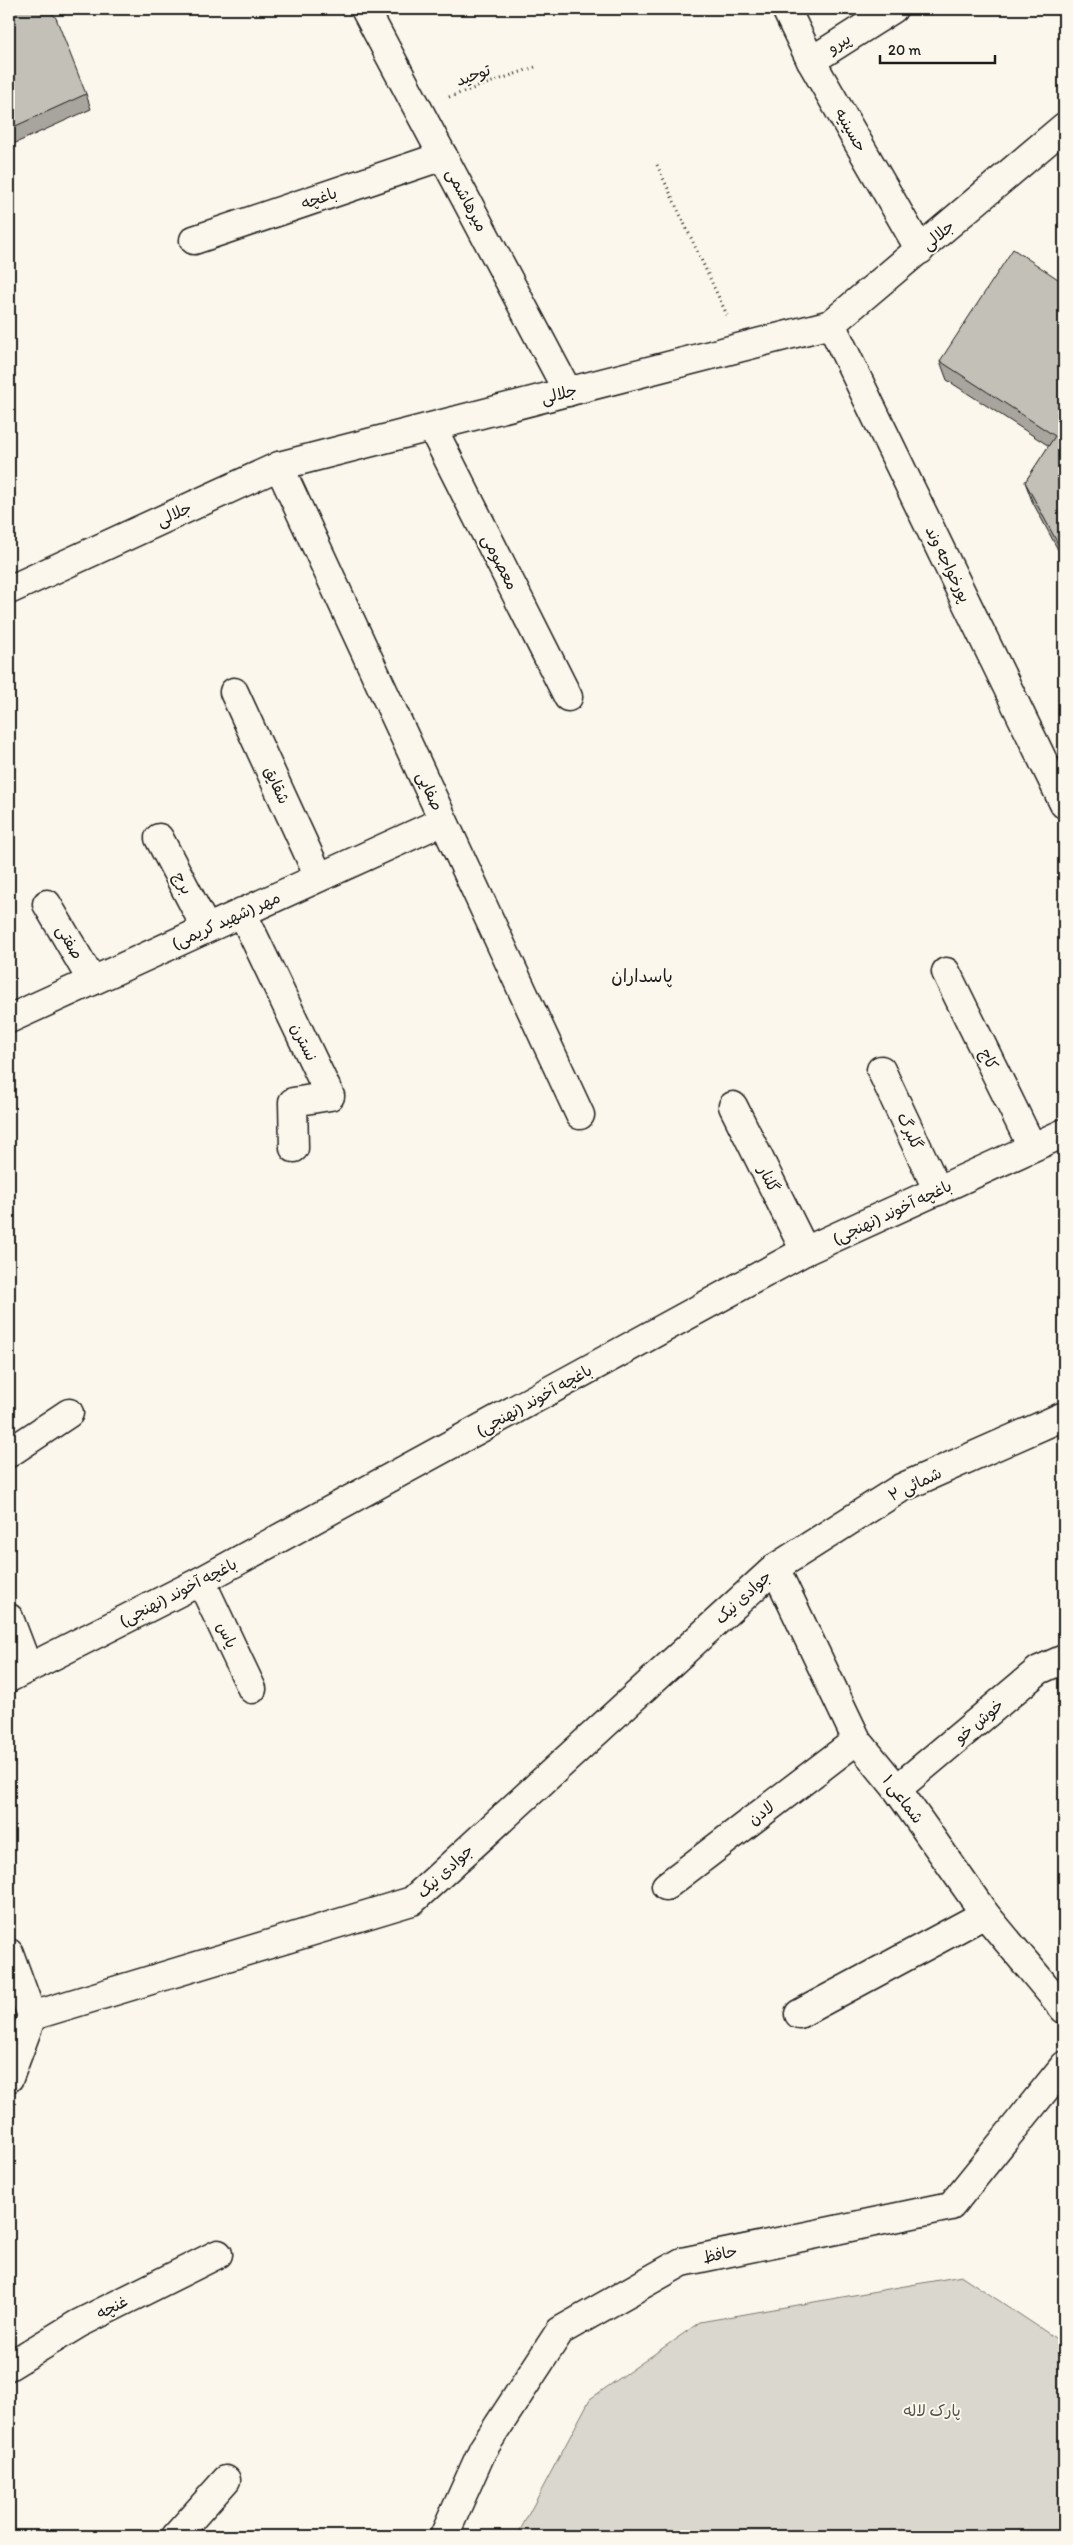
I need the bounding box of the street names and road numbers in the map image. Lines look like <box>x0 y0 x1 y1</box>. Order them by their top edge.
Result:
street label: پیرو <box>822 29 855 59</box>
street label: توحید <box>453 60 494 91</box>
street label: حسینیه <box>831 105 871 155</box>
street label: میرهاشمی <box>442 165 492 235</box>
street label: باغچه <box>299 183 340 214</box>
street label: جلالی <box>918 216 959 255</box>
street label: جلالی <box>539 380 579 409</box>
street label: جلالی <box>153 498 195 531</box>
street label: پورخواجه وند <box>920 523 975 606</box>
street label: معصومی <box>477 531 522 593</box>
street label: شقایق <box>260 763 294 807</box>
street label: صفایی <box>412 769 447 814</box>
street label: برج <box>168 869 197 898</box>
street label: مهر (شهید کریمی) <box>169 888 284 953</box>
street label: صفتی <box>52 921 87 963</box>
street label: نسترن <box>287 1020 321 1064</box>
street label: کاج <box>975 1045 1002 1073</box>
street label: گلبرگ <box>893 1109 927 1153</box>
street label: گلنار <box>754 1161 784 1196</box>
street label: باغچه آخوند (نهنجی) <box>829 1176 955 1249</box>
street label: باغچه آخوند (نهنجی) <box>473 1360 596 1441</box>
street label: شمائی ۲ <box>885 1463 945 1506</box>
street label: باغچه آخوند (نهنجی) <box>116 1554 240 1631</box>
street label: جوادی نیک <box>711 1566 776 1628</box>
street label: یاس <box>213 1619 241 1651</box>
street label: خوش خو <box>949 1695 1008 1749</box>
street label: شماعی ۱ <box>878 1771 927 1828</box>
street label: لادن <box>744 1797 778 1829</box>
street label: جوادی نیک <box>413 1840 478 1902</box>
street label: حافظ <box>701 2241 739 2267</box>
street label: غنچه <box>93 2291 131 2324</box>

